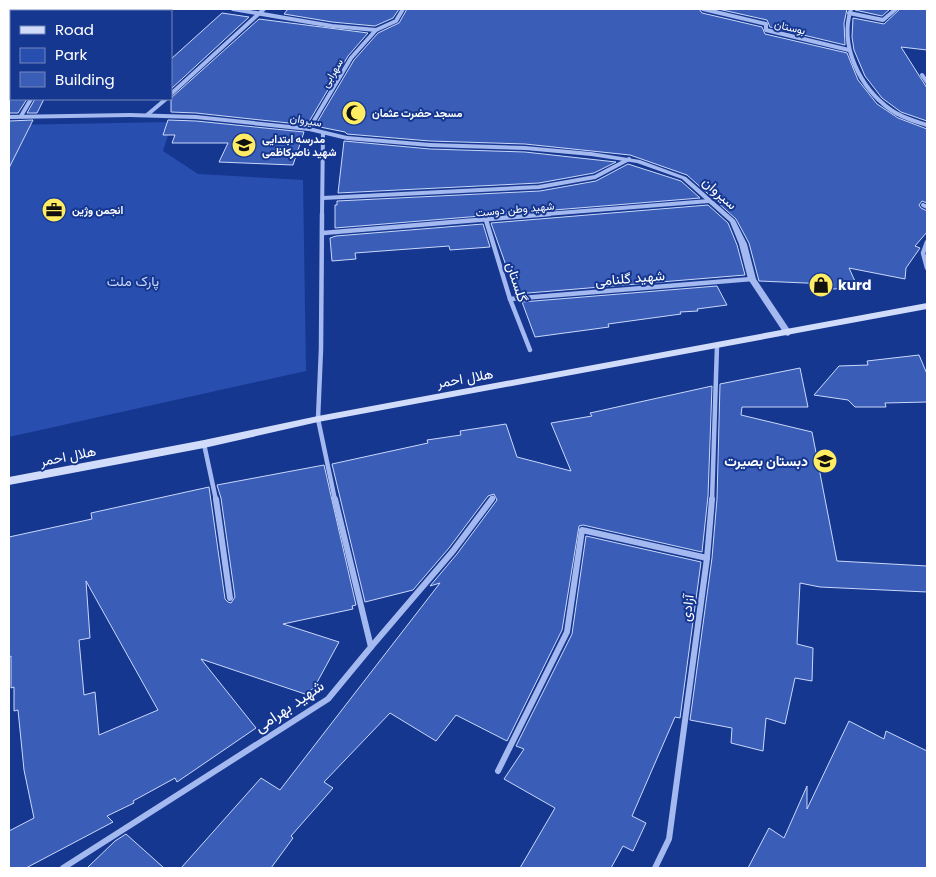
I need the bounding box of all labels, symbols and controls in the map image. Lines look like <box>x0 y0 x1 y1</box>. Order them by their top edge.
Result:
legend <box>10 10 172 100</box>
street label: بوستان <box>773 16 807 38</box>
text: Road <box>55 19 94 40</box>
text: Park <box>55 44 87 65</box>
street label: سهرابی <box>317 55 347 91</box>
text: Building <box>55 69 115 90</box>
mosque icon: مسجد حضرت عثمان <box>341 100 367 126</box>
place label: مسجد حضرت عثمان <box>372 105 462 121</box>
street label: سیروان <box>289 109 323 131</box>
place label: مدرسه ابتدایی شهید ناصرکاظمی <box>262 131 337 160</box>
school or university icon: مدرسه ابتدایی شهید ناصرکاظمی <box>231 132 257 158</box>
street label: سیروان <box>698 172 742 214</box>
office icon: انجمن وژین <box>41 197 67 223</box>
street label: شهید وطن دوست <box>475 198 555 220</box>
place label: انجمن وژین <box>72 202 123 218</box>
street label: گلستان <box>501 259 533 305</box>
street label: شهید گلنامی <box>594 265 666 291</box>
park label: پارک ملت <box>107 271 159 291</box>
shop icon: kurd <box>808 272 834 298</box>
place label: kurd <box>838 275 872 295</box>
street label: هلال احمر <box>434 363 495 393</box>
street label: هلال احمر <box>37 441 98 471</box>
school or university icon: دبستان بصیرت <box>812 448 838 474</box>
place label: دبستان بصیرت <box>724 451 808 471</box>
street label: آزادی <box>675 592 699 623</box>
street label: شهید بهرامی <box>249 674 329 738</box>

